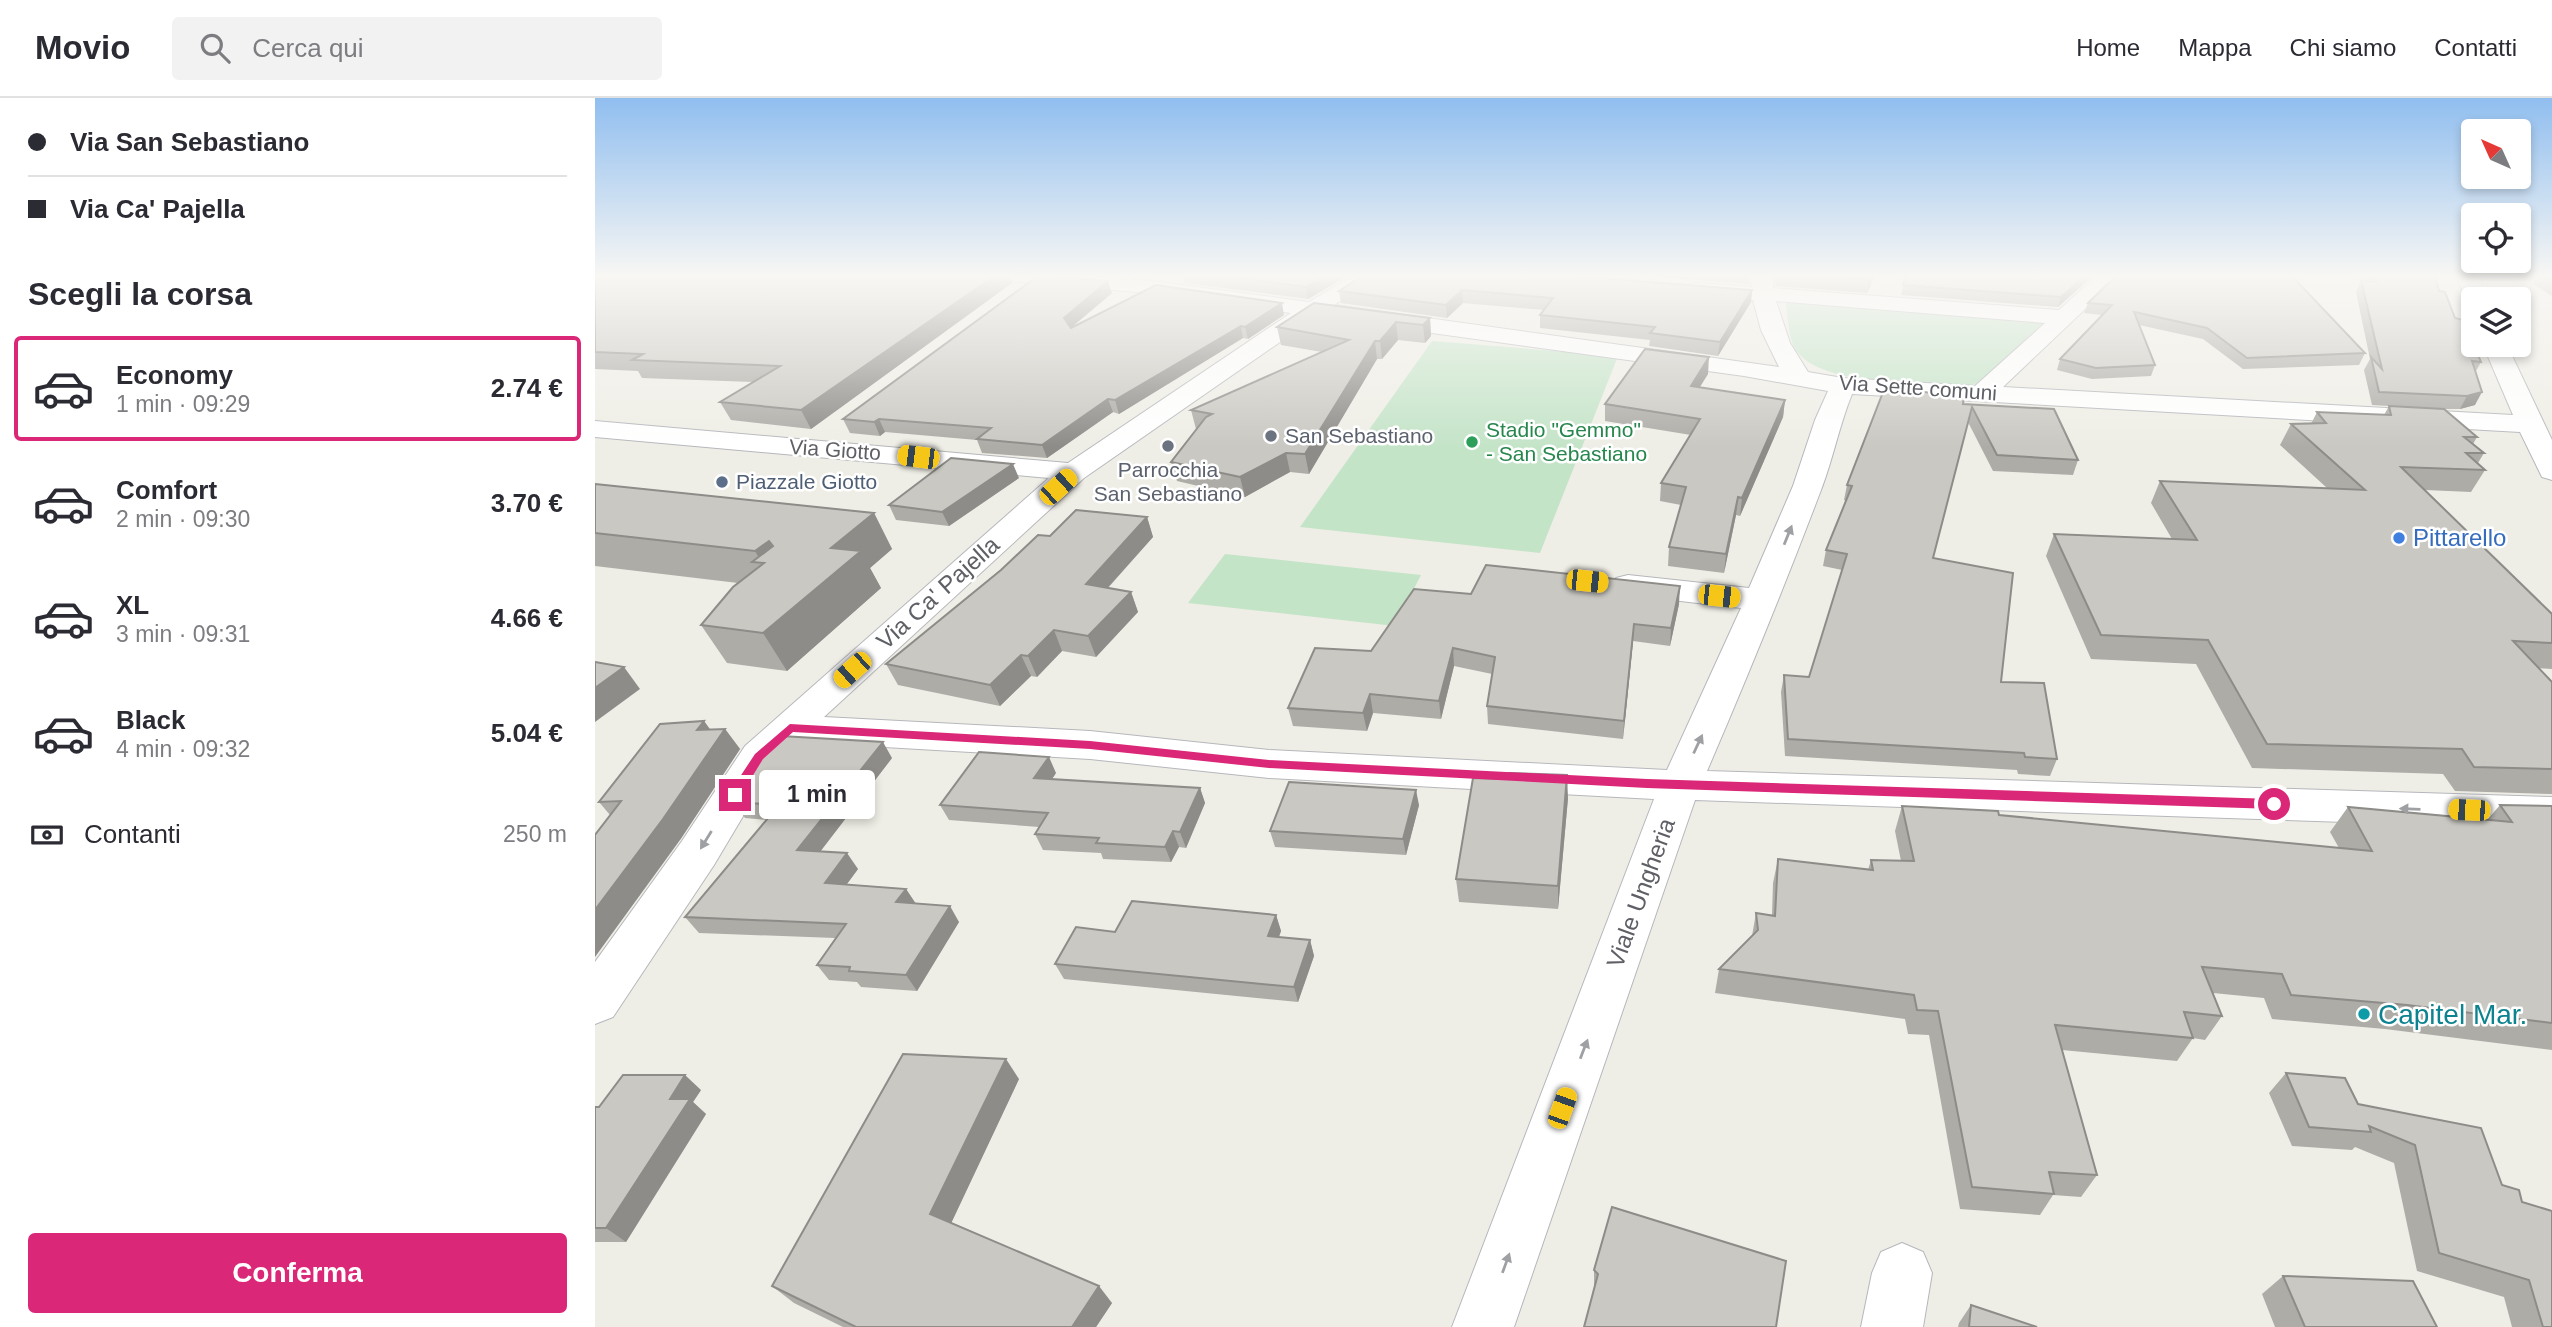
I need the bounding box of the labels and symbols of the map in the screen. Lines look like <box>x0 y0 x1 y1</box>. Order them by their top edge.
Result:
north arrow <box>2461 119 2531 189</box>
street label: Via Sette comuni <box>1838 371 1998 404</box>
place label: Stadio "Gemmo" - San Sebastiano <box>1486 418 1647 465</box>
place label: San Sebastiano <box>1285 424 1433 447</box>
marker: San Sebastiano <box>1263 428 1279 444</box>
marker: Stadio "Gemmo" - San Sebastiano <box>1464 434 1480 450</box>
street label: Via Giotto <box>788 435 882 464</box>
marker: Parrocchia San Sebastiano <box>1160 438 1176 454</box>
car <box>896 444 941 470</box>
place label: Parrocchia San Sebastiano <box>1094 458 1242 505</box>
car <box>1036 465 1081 509</box>
place label: Piazzale Giotto <box>736 470 877 493</box>
marker: Piazzale Giotto <box>714 474 730 490</box>
place label: Pittarello <box>2413 524 2506 551</box>
one-way arrow <box>1782 525 1793 546</box>
street label: Via Ca' Pajella <box>871 530 1005 654</box>
marker: Pittarello <box>2391 530 2407 546</box>
car <box>1566 568 1609 594</box>
car <box>1698 583 1741 609</box>
car <box>830 648 875 692</box>
one-way arrow <box>1693 734 1704 755</box>
callout: 1 min <box>759 770 875 820</box>
route end <box>719 779 751 811</box>
route start <box>2258 788 2290 820</box>
car <box>2448 799 2491 821</box>
one-way arrow <box>2399 803 2421 814</box>
street label: Viale Ungheria <box>1601 814 1680 971</box>
one-way arrow <box>700 831 713 850</box>
place label: Capitel Mar. <box>2378 999 2527 1030</box>
marker: Capitel Mar. <box>2356 1006 2372 1022</box>
one-way arrow <box>1579 1039 1590 1060</box>
car <box>1545 1085 1580 1131</box>
one-way arrow <box>1501 1252 1512 1273</box>

